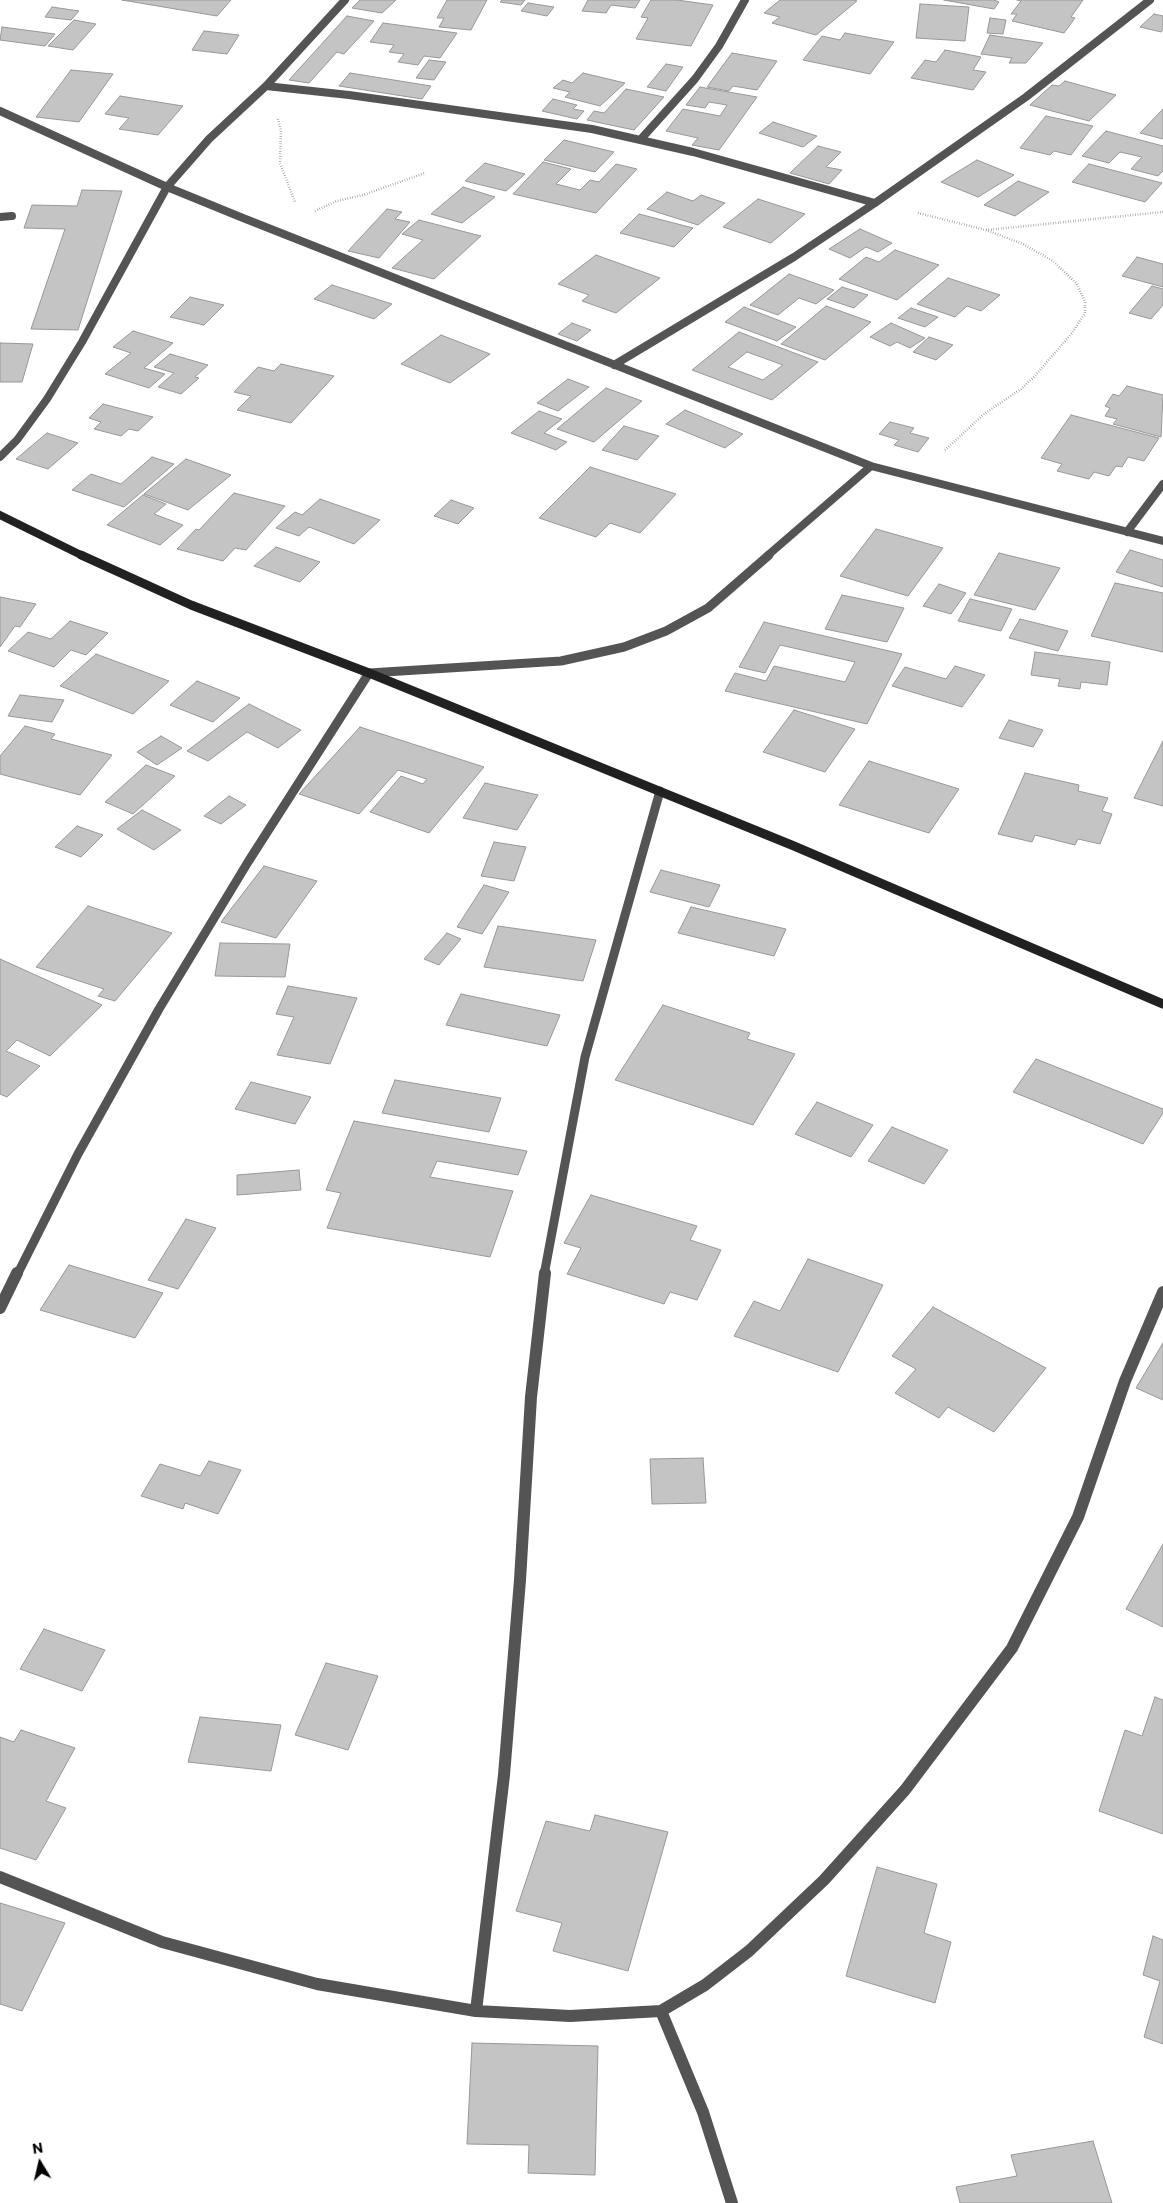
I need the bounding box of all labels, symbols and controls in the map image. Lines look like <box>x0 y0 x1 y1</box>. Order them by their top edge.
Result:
north arrow <box>15 2138 65 2188</box>
text: N <box>31 2138 44 2157</box>

